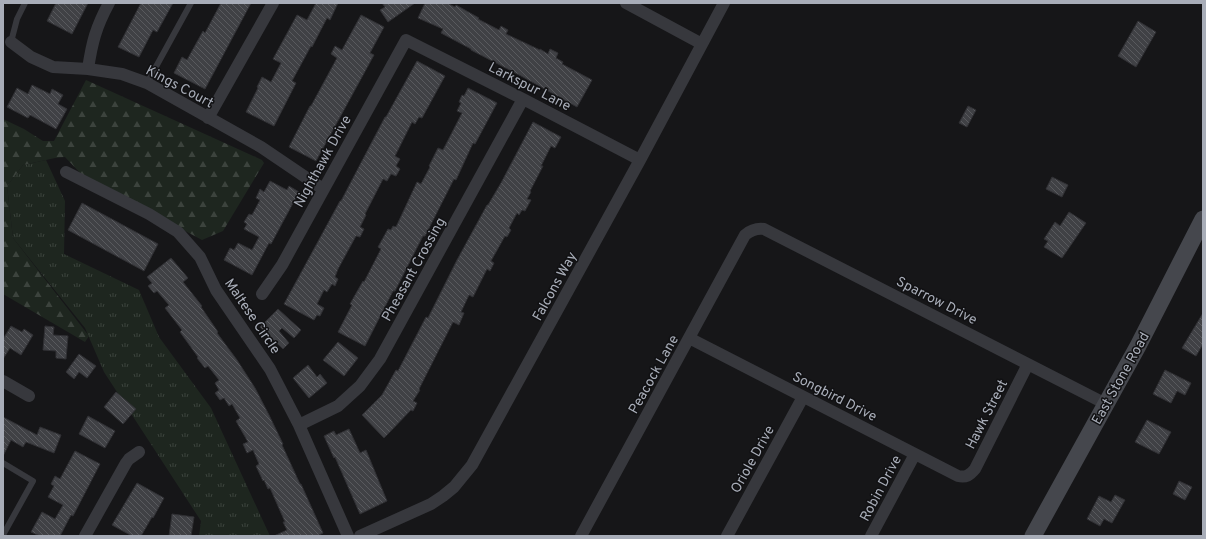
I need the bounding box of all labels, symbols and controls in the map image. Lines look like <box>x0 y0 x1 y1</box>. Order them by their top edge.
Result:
street label: Larkspur Lane <box>485 59 573 115</box>
street label: Kings Court <box>142 62 216 112</box>
street label: Nighthawk Drive <box>291 113 356 211</box>
street label: Pheasant Crossing <box>379 215 450 325</box>
street label: Falcons Way <box>529 249 581 324</box>
street label: Sparrow Drive <box>893 274 980 329</box>
street label: Maltese Circle <box>220 276 283 358</box>
street label: East Stone Road <box>1089 329 1154 428</box>
street label: Peacock Lane <box>626 332 683 417</box>
street label: Songbird Drive <box>789 369 879 426</box>
street label: Hawk Street <box>963 377 1012 452</box>
street label: Oriole Drive <box>728 423 779 497</box>
street label: Robin Drive <box>857 453 906 525</box>

